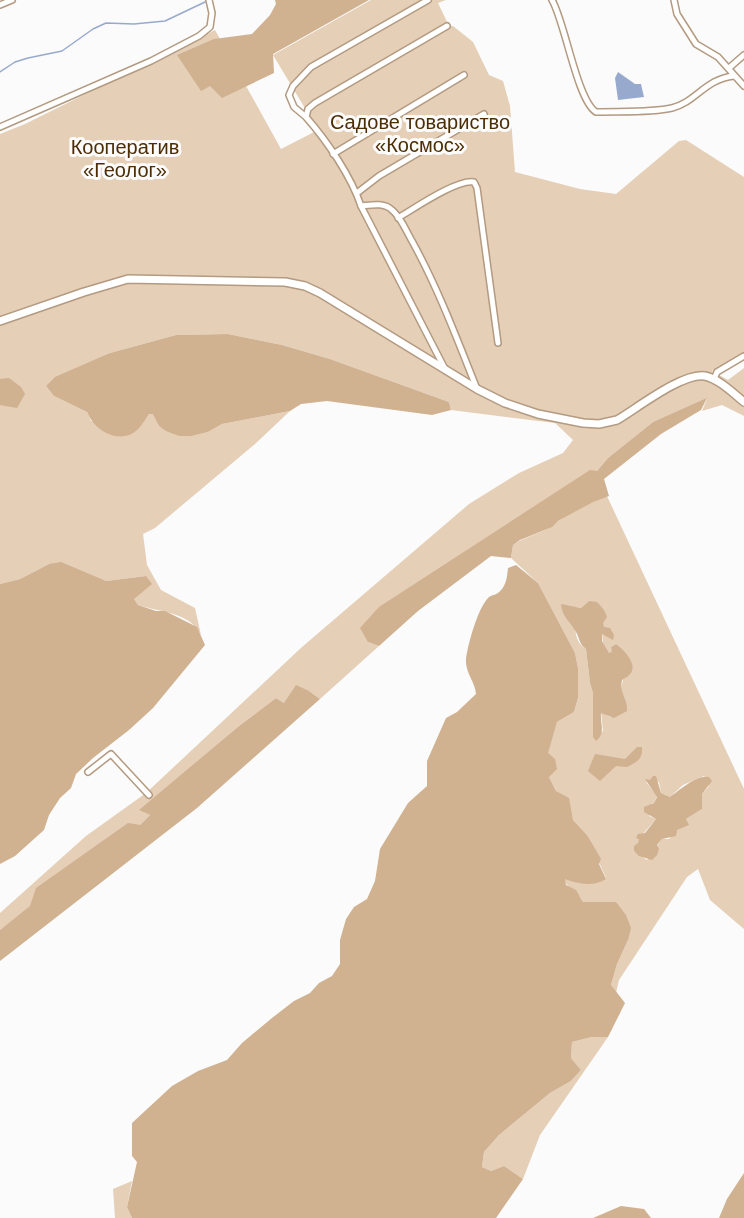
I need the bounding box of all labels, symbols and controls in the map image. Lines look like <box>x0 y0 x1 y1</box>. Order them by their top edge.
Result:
park label: Садове товариство «Космос» <box>330 111 510 156</box>
park label: Кооператив «Геолог» <box>71 136 179 181</box>

